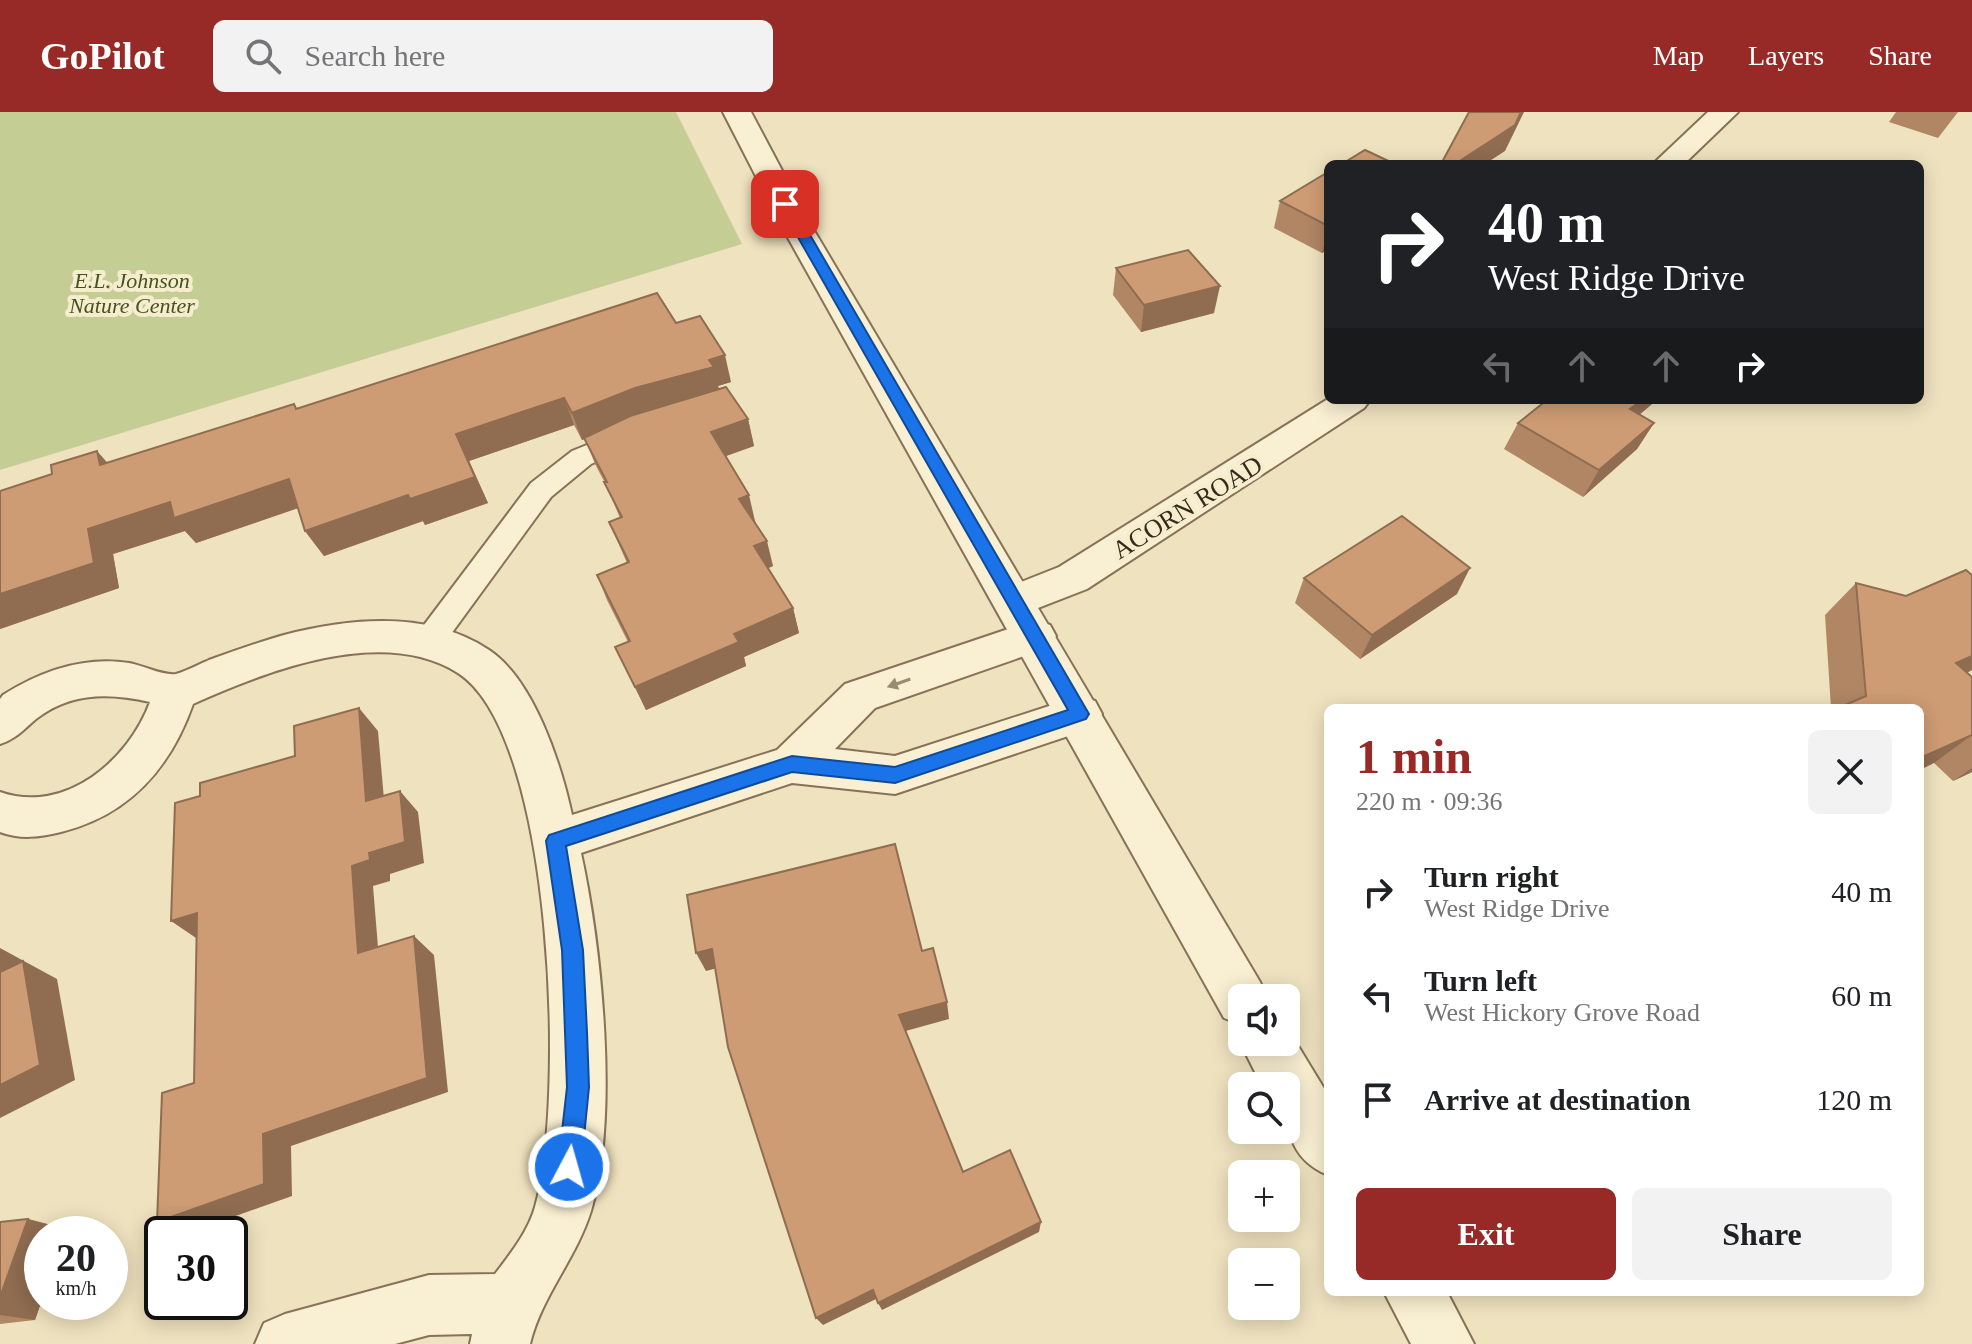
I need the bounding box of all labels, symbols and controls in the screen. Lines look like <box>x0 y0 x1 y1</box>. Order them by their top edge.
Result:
search box <box>213 20 773 92</box>
icon: search <box>241 34 285 78</box>
text: GoPilot <box>40 35 165 77</box>
text: Search here <box>305 39 445 72</box>
text: Map <box>1653 40 1704 71</box>
text: Layers <box>1748 40 1824 71</box>
text: Share <box>1868 40 1932 71</box>
pin <box>751 170 819 238</box>
icon: arrive <box>763 182 807 226</box>
icon: right <box>1356 192 1460 296</box>
text: 40 m <box>1488 192 1605 254</box>
text: West Ridge Drive <box>1488 258 1745 298</box>
park label: E.L. Johnson Nature Center <box>68 268 195 318</box>
icon: left <box>1476 344 1520 388</box>
icon: ahead <box>1560 344 1604 388</box>
icon: ahead <box>1644 344 1688 388</box>
icon: right <box>1728 344 1772 388</box>
street label: ACORN ROAD <box>1107 450 1268 565</box>
one-way arrow <box>886 677 910 690</box>
text: 1 min <box>1356 730 1472 783</box>
button: close <box>1808 730 1892 814</box>
text: 220 m · 09:36 <box>1356 787 1503 816</box>
text: Turn right <box>1424 860 1559 893</box>
icon: right <box>1356 870 1400 914</box>
text: 40 m <box>1831 875 1892 908</box>
text: West Ridge Drive <box>1424 894 1610 923</box>
text: Turn left <box>1424 964 1537 997</box>
icon: left <box>1356 974 1400 1018</box>
text: 60 m <box>1831 979 1892 1012</box>
map controls <box>1228 984 1300 1320</box>
button: sound <box>1228 984 1300 1056</box>
text: West Hickory Grove Road <box>1424 998 1700 1027</box>
button: search <box>1228 1072 1300 1144</box>
icon: arrive <box>1356 1078 1400 1122</box>
text: Arrive at destination <box>1424 1083 1691 1116</box>
text: 120 m <box>1816 1083 1892 1116</box>
position arrow <box>527 1125 611 1209</box>
button: + <box>1228 1160 1300 1232</box>
button: Exit <box>1356 1188 1616 1280</box>
button: Share <box>1632 1188 1892 1280</box>
speed limit sign: 30 <box>144 1216 248 1320</box>
text: 20 <box>56 1235 96 1280</box>
button: − <box>1228 1248 1300 1320</box>
text: km/h <box>55 1277 97 1299</box>

